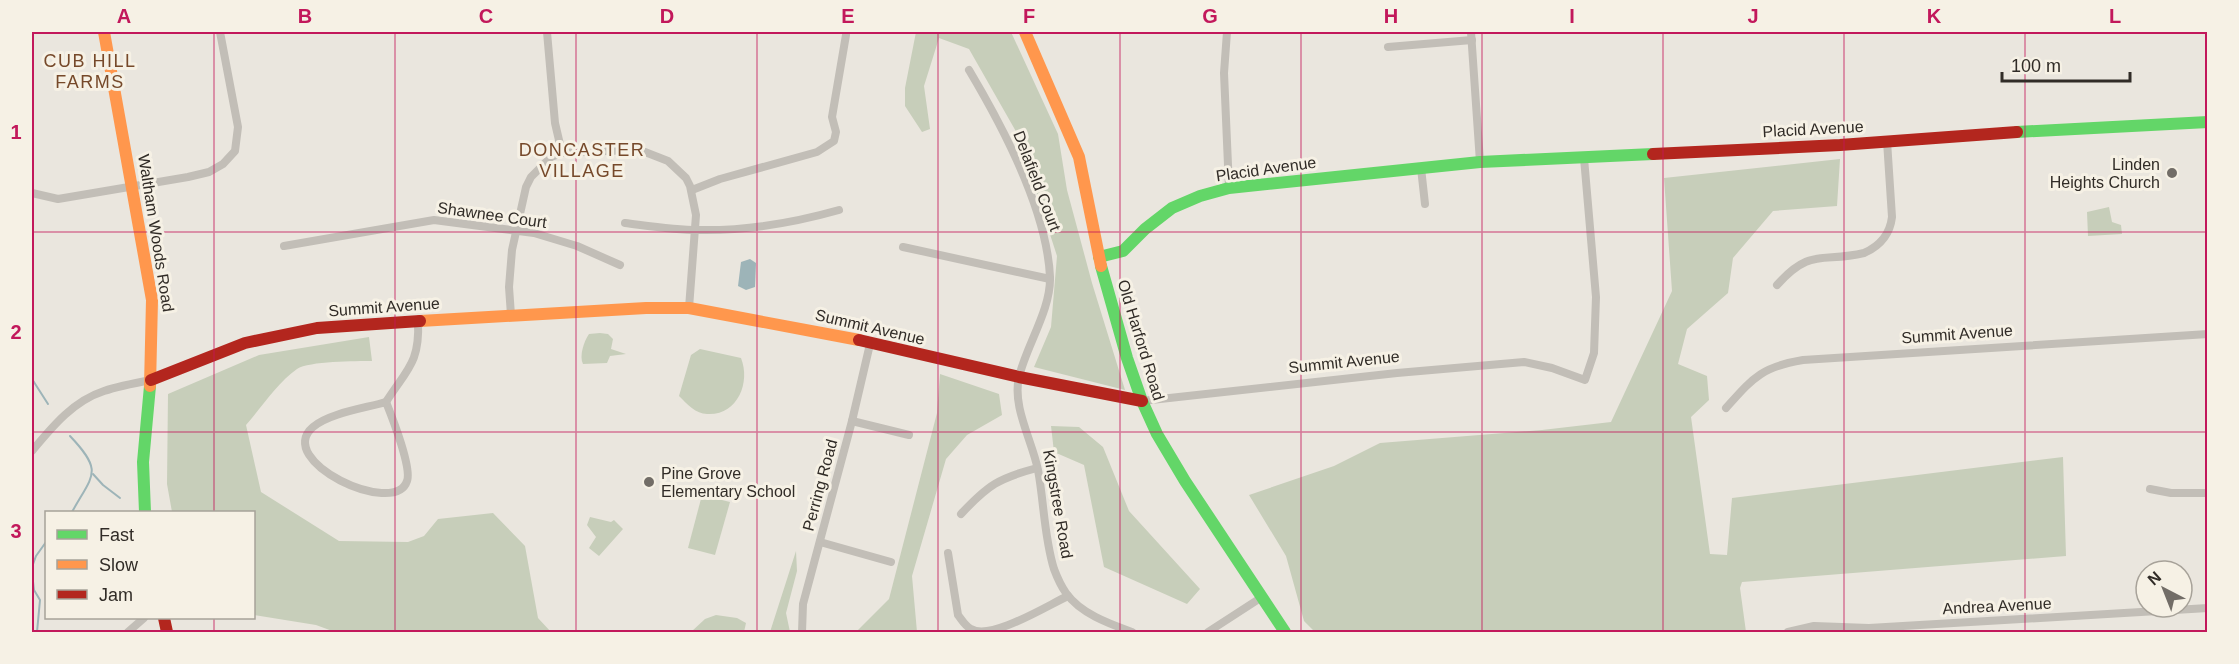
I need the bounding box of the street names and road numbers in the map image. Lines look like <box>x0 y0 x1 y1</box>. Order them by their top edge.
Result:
street label: Placid Avenue <box>1762 118 1864 140</box>
street label: Delafield Court <box>1010 129 1064 234</box>
street label: Waltham Woods Road <box>135 153 177 313</box>
street label: Placid Avenue <box>1215 154 1317 184</box>
street label: Shawnee Court <box>436 199 548 231</box>
street label: Old Harford Road <box>1115 278 1167 402</box>
street label: Summit Avenue <box>328 295 440 319</box>
street label: Summit Avenue <box>814 306 926 348</box>
street label: Summit Avenue <box>1901 322 2013 346</box>
street label: Summit Avenue <box>1288 348 1401 376</box>
street label: Perring Road <box>800 437 840 533</box>
street label: Kingstree Road <box>1040 448 1076 560</box>
street label: Andrea Avenue <box>1942 595 2052 617</box>

